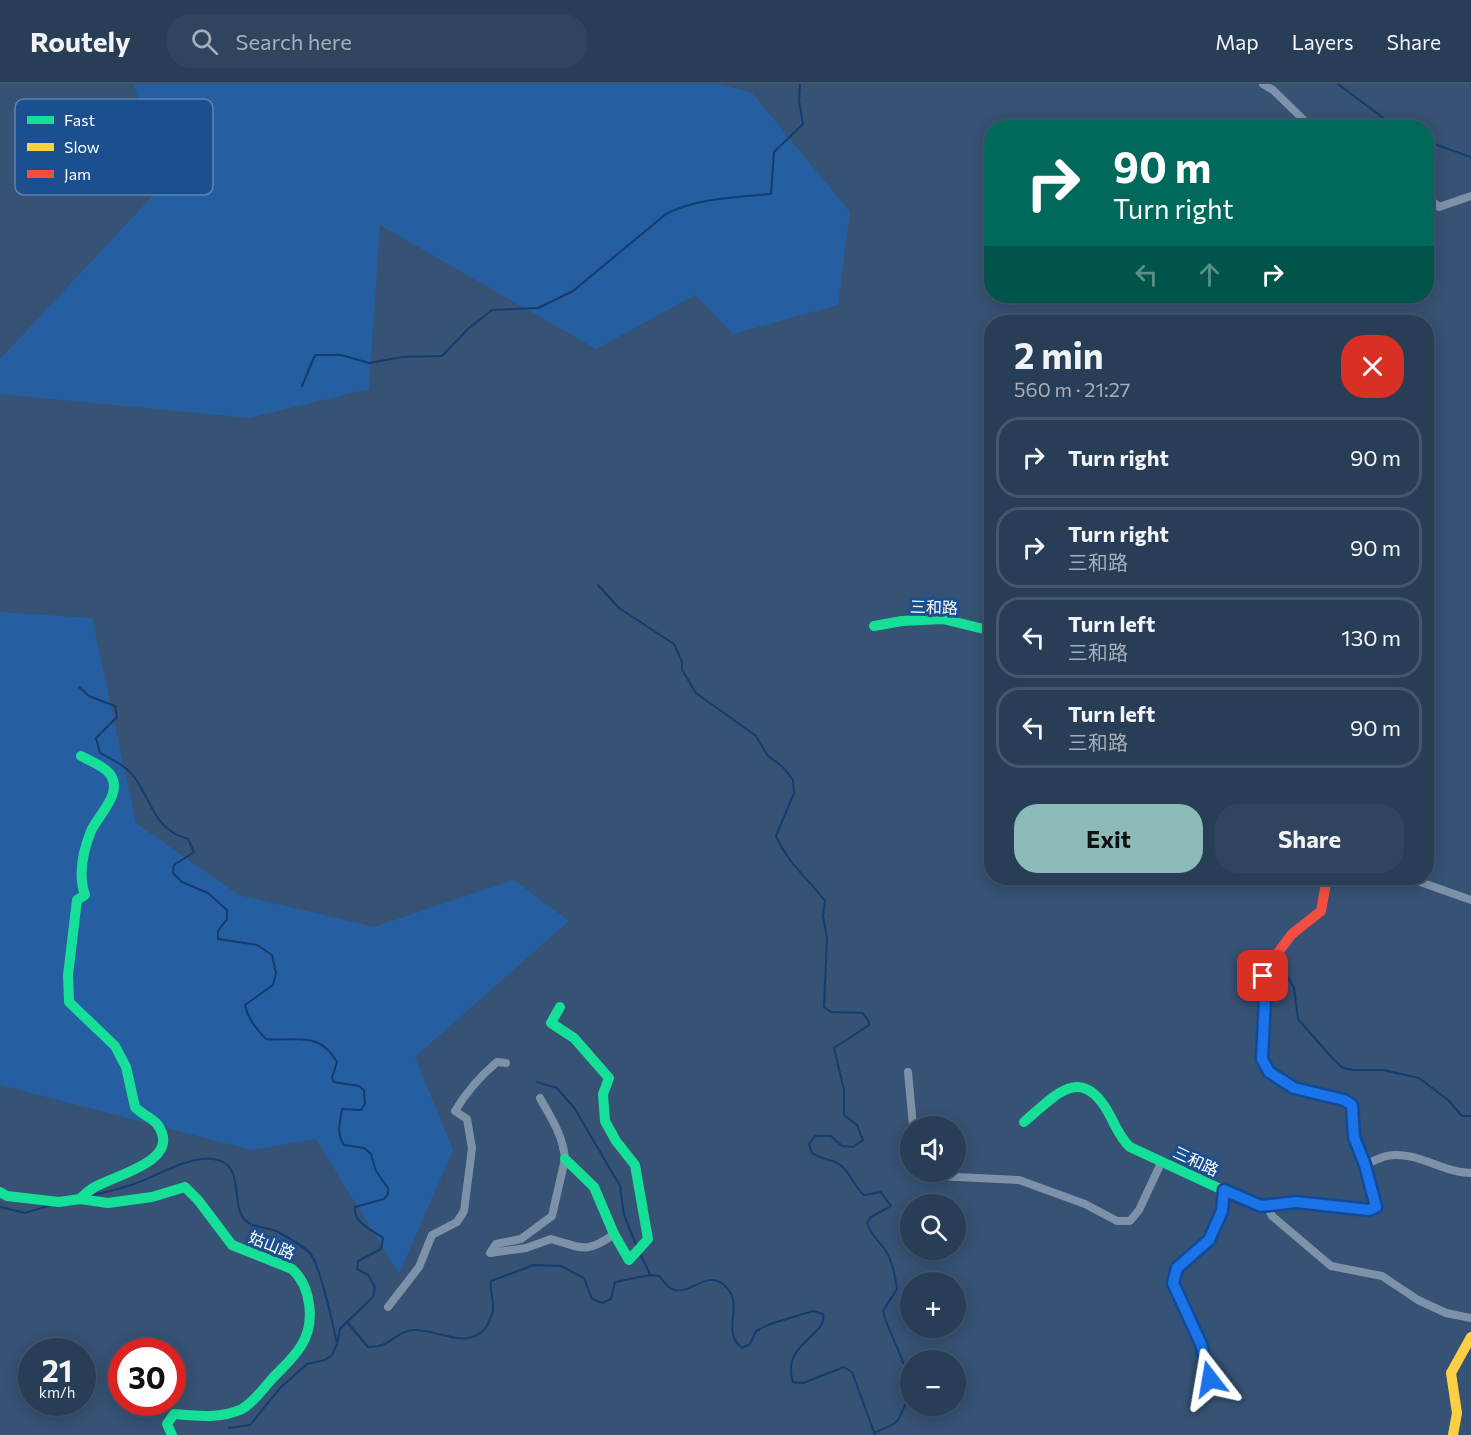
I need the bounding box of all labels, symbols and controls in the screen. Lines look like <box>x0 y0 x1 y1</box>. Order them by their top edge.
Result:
search box <box>167 14 587 68</box>
text: Routely <box>30 24 131 58</box>
icon: search <box>188 25 221 58</box>
text: Search here <box>236 28 352 55</box>
text: Map <box>1215 29 1259 54</box>
text: Layers <box>1292 29 1354 54</box>
text: Share <box>1387 29 1441 54</box>
legend <box>15 99 213 195</box>
text: Fast <box>64 110 95 129</box>
text: Slow <box>64 137 100 156</box>
text: 90 m <box>1113 140 1212 192</box>
icon: right <box>1014 144 1092 222</box>
text: Jam <box>64 164 91 183</box>
text: Turn right <box>1113 192 1233 225</box>
icon: left <box>1130 258 1163 291</box>
icon: ahead <box>1193 258 1226 291</box>
icon: right <box>1256 258 1289 291</box>
text: 2 min <box>1014 332 1104 376</box>
button: close <box>1341 335 1404 398</box>
text: 560 m · 21:27 <box>1014 377 1130 401</box>
icon: right <box>1017 441 1050 474</box>
text: Turn right <box>1068 444 1169 471</box>
text: 90 m <box>1350 444 1401 471</box>
text: Turn right <box>1068 520 1169 547</box>
icon: right <box>1017 531 1050 564</box>
text: 90 m <box>1350 534 1401 561</box>
text: 三和路 <box>1068 550 1128 574</box>
street label: 三和路 <box>910 596 958 617</box>
text: Turn left <box>1068 610 1155 637</box>
icon: left <box>1017 621 1050 654</box>
text: 130 m <box>1341 624 1401 651</box>
text: 三和路 <box>1068 640 1128 664</box>
text: Turn left <box>1068 700 1155 727</box>
icon: left <box>1017 711 1050 744</box>
text: 90 m <box>1350 714 1401 741</box>
text: 三和路 <box>1068 730 1128 754</box>
button: Exit <box>1014 804 1203 873</box>
button: Share <box>1215 804 1404 873</box>
pin <box>1237 950 1288 1001</box>
icon: arrive <box>1246 959 1279 992</box>
map controls <box>900 1116 966 1416</box>
button: sound <box>900 1116 966 1182</box>
street label: 三和路 <box>1170 1142 1222 1179</box>
button: search <box>900 1194 966 1260</box>
street label: 姑山路 <box>246 1227 298 1262</box>
button: + <box>900 1272 966 1338</box>
speed limit sign: 30 <box>108 1338 186 1416</box>
position arrow <box>1178 1347 1242 1411</box>
button: − <box>900 1350 966 1416</box>
text: 21 <box>42 1351 72 1388</box>
text: km/h <box>39 1383 75 1401</box>

